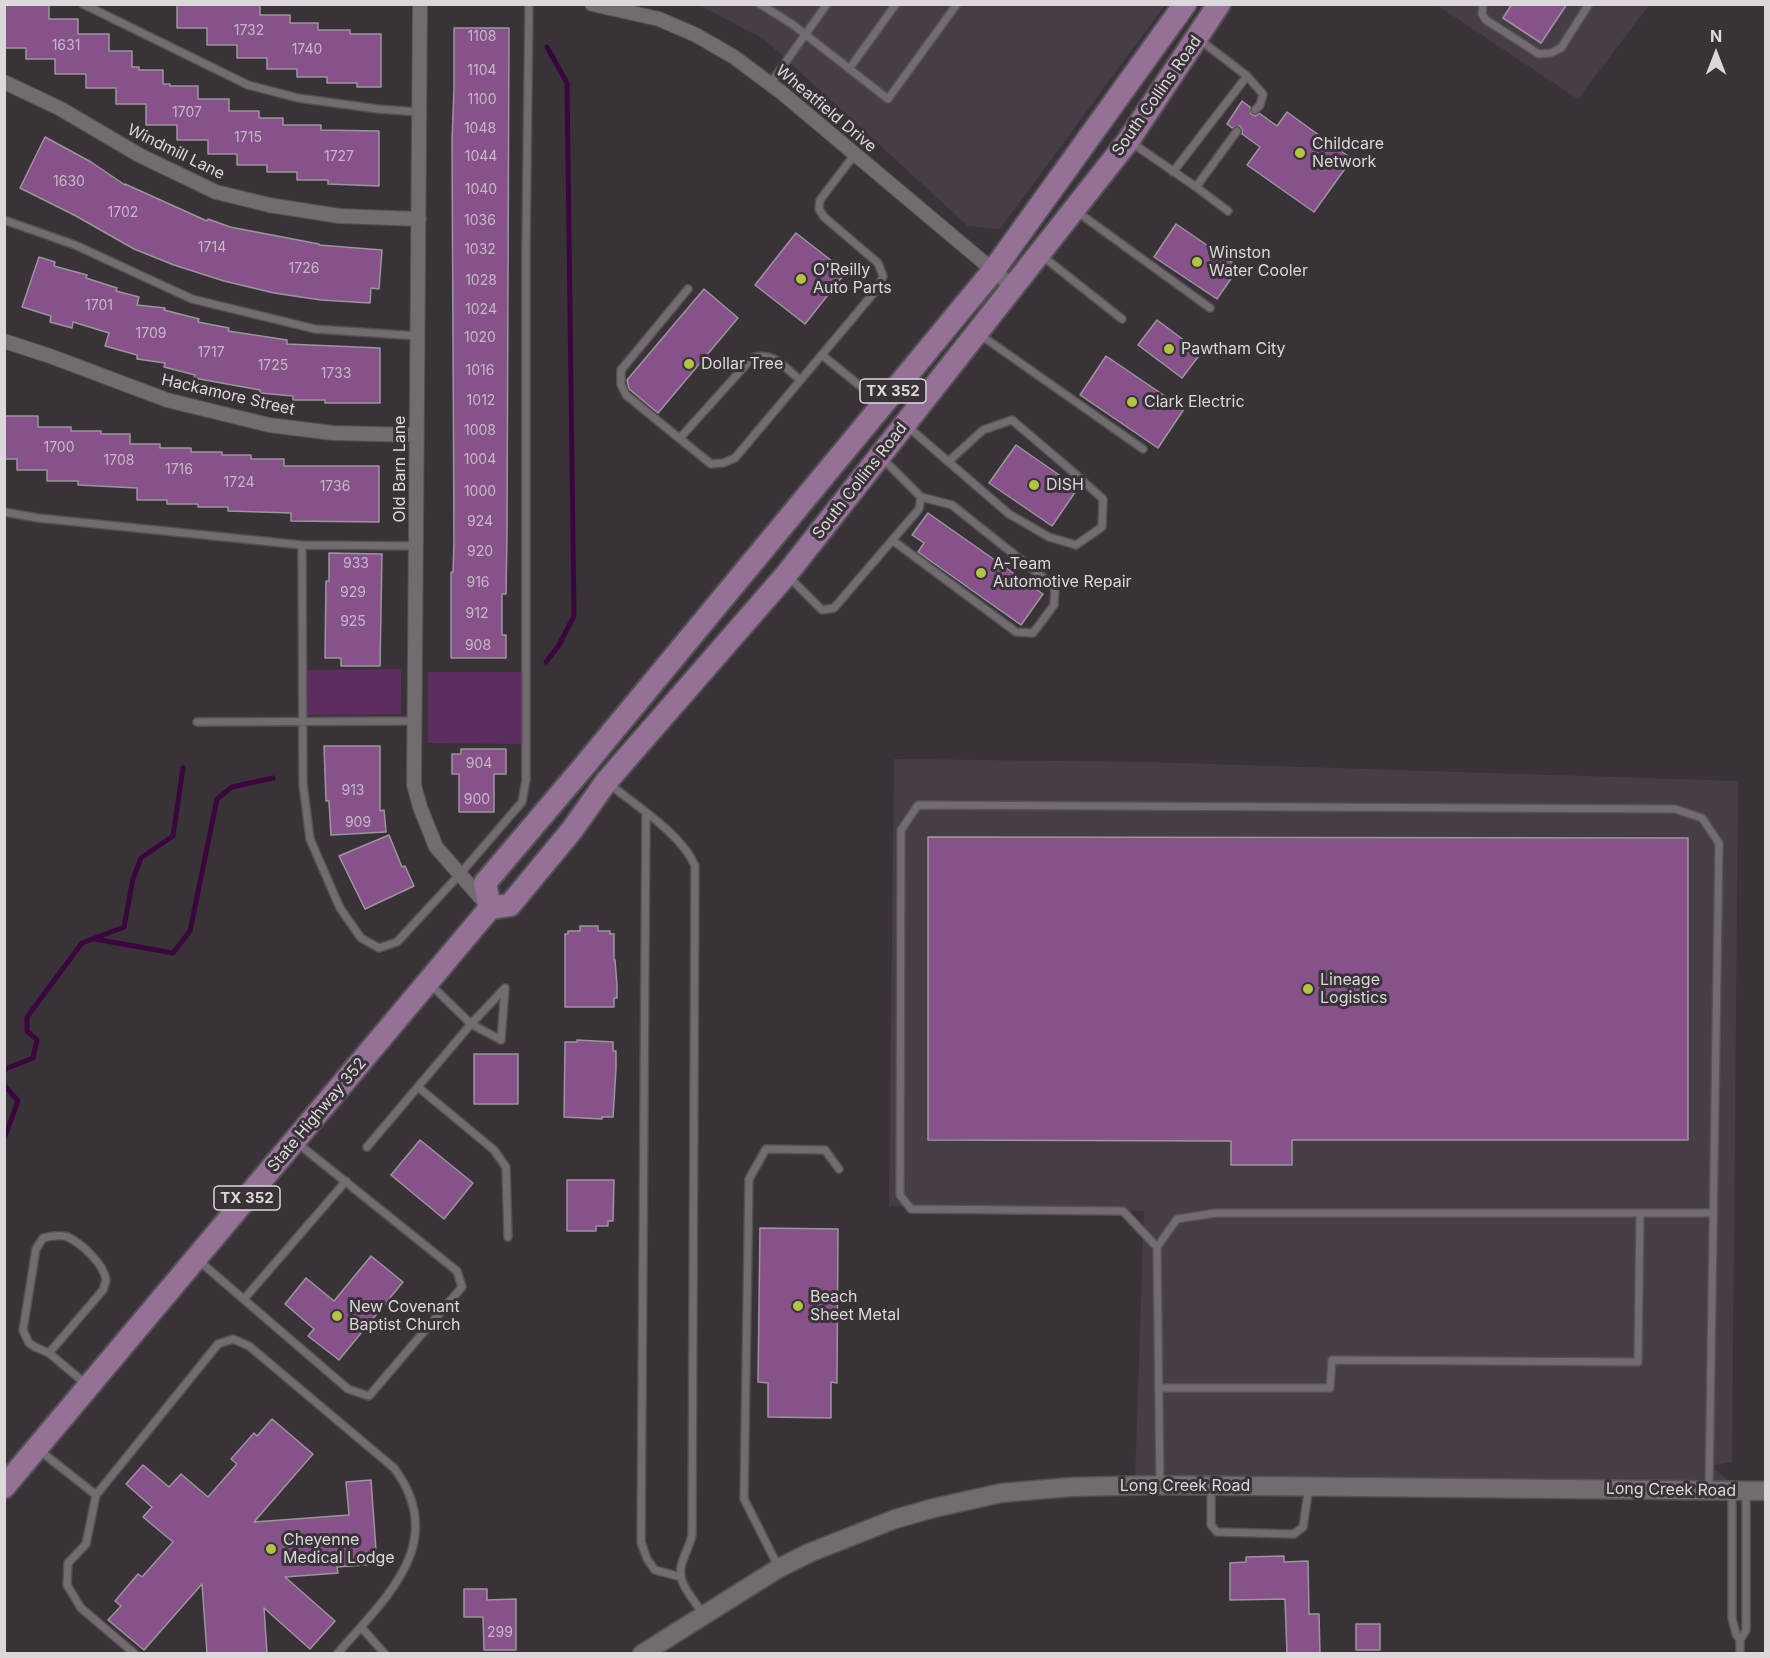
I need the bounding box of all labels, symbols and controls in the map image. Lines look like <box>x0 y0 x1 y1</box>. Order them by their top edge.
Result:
house number: 1732 <box>234 23 264 39</box>
north arrow <box>1686 24 1746 84</box>
text: N <box>1710 26 1722 46</box>
house number: 1108 <box>468 29 496 45</box>
street label: South Collins Road <box>1108 32 1206 160</box>
house number: 1631 <box>52 38 80 54</box>
house number: 1740 <box>292 42 322 58</box>
street label: Wheatfield Drive <box>772 61 880 157</box>
house number: 1104 <box>467 63 497 79</box>
house number: 1100 <box>467 92 497 108</box>
house number: 1707 <box>172 105 202 121</box>
street label: Windmill Lane <box>124 120 228 184</box>
house number: 1048 <box>464 121 496 137</box>
house number: 1715 <box>234 130 262 146</box>
place label: Childcare Network <box>1312 134 1384 172</box>
marker: Childcare Network <box>1293 146 1307 160</box>
house number: 1727 <box>324 149 354 165</box>
house number: 1044 <box>465 149 497 165</box>
house number: 1630 <box>53 174 85 190</box>
house number: 1040 <box>465 182 497 198</box>
house number: 1702 <box>108 205 138 221</box>
house number: 1036 <box>464 213 496 229</box>
house number: 1714 <box>198 240 226 256</box>
house number: 1032 <box>464 242 496 258</box>
place label: Winston Water Cooler <box>1209 243 1308 281</box>
marker: Winston Water Cooler <box>1190 255 1204 269</box>
place label: O'Reilly Auto Parts <box>813 260 892 298</box>
house number: 1726 <box>289 261 319 277</box>
marker: O'Reilly Auto Parts <box>794 272 808 286</box>
house number: 1028 <box>465 273 497 289</box>
house number: 1701 <box>85 298 113 314</box>
house number: 1024 <box>465 302 497 318</box>
house number: 1709 <box>136 326 166 342</box>
house number: 1020 <box>464 330 496 346</box>
place label: Pawtham City <box>1181 339 1286 359</box>
marker: Pawtham City <box>1162 342 1176 356</box>
house number: 1717 <box>197 345 225 361</box>
place label: Dollar Tree <box>701 354 783 374</box>
marker: Dollar Tree <box>682 357 696 371</box>
house number: 1725 <box>258 358 288 374</box>
house number: 1016 <box>466 363 494 379</box>
house number: 1733 <box>321 366 351 382</box>
street label: Hackamore Street <box>160 370 296 420</box>
road number: TX 352 <box>860 379 926 403</box>
place label: Clark Electric <box>1144 392 1245 412</box>
house number: 1012 <box>467 393 495 409</box>
marker: Clark Electric <box>1125 395 1139 409</box>
street label: Old Barn Lane <box>390 416 410 522</box>
street label: South Collins Road <box>809 419 911 543</box>
house number: 1008 <box>464 423 496 439</box>
house number: 1700 <box>43 440 75 456</box>
house number: 1004 <box>464 452 496 468</box>
house number: 1708 <box>104 453 134 469</box>
house number: 1716 <box>165 462 193 478</box>
house number: 1724 <box>224 475 254 491</box>
place label: DISH <box>1046 475 1084 495</box>
marker: DISH <box>1027 478 1041 492</box>
house number: 1736 <box>320 479 350 495</box>
house number: 1000 <box>464 484 496 500</box>
house number: 924 <box>467 514 493 530</box>
house number: 920 <box>467 544 493 560</box>
place label: A-Team Automotive Repair <box>993 554 1132 592</box>
house number: 933 <box>343 556 369 572</box>
marker: A-Team Automotive Repair <box>974 566 988 580</box>
house number: 916 <box>466 575 490 591</box>
house number: 929 <box>340 585 366 601</box>
house number: 912 <box>466 606 488 622</box>
house number: 925 <box>340 614 366 630</box>
house number: 908 <box>465 638 491 654</box>
house number: 904 <box>466 756 492 772</box>
house number: 913 <box>341 783 365 799</box>
house number: 900 <box>464 792 490 808</box>
house number: 909 <box>345 815 371 831</box>
place label: Lineage Logistics <box>1320 970 1387 1008</box>
marker: Lineage Logistics <box>1301 982 1315 996</box>
street label: State Highway 352 <box>264 1054 370 1176</box>
road number: TX 352 <box>214 1186 280 1210</box>
place label: Beach Sheet Metal <box>810 1287 900 1325</box>
place label: New Covenant Baptist Church <box>349 1297 461 1335</box>
marker: Beach Sheet Metal <box>791 1299 805 1313</box>
marker: New Covenant Baptist Church <box>330 1309 344 1323</box>
street label: Long Creek Road <box>1120 1476 1250 1496</box>
street label: Long Creek Road <box>1606 1479 1736 1501</box>
place label: Cheyenne Medical Lodge <box>283 1530 395 1568</box>
marker: Cheyenne Medical Lodge <box>264 1542 278 1556</box>
house number: 299 <box>487 1625 513 1641</box>

